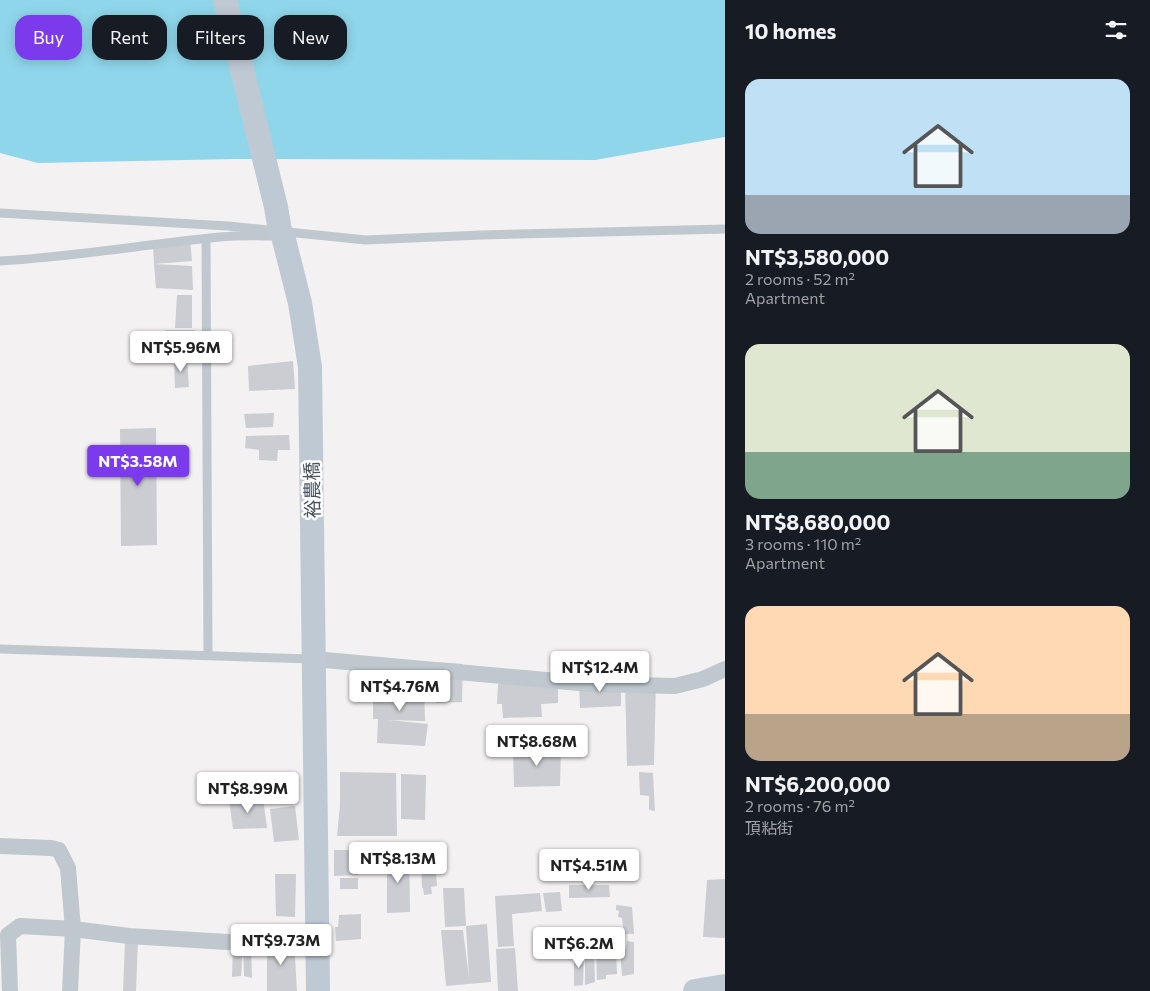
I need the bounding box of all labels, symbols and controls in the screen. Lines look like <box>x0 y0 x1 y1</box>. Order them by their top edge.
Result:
chip: Buy <box>15 15 82 60</box>
chip: Rent <box>92 15 167 60</box>
chip: Filters <box>177 15 264 60</box>
chip: New <box>274 15 347 60</box>
icon: filters <box>1102 16 1130 44</box>
text: 10 homes <box>745 18 836 43</box>
icon: home <box>893 111 983 201</box>
text: NT$3,580,000 <box>745 244 889 269</box>
text: 2 rooms · 52 m² <box>745 269 855 288</box>
text: Apartment <box>745 288 825 307</box>
pin: NT$5.96M <box>129 330 233 373</box>
text: NT$5.96M <box>141 337 221 356</box>
icon: home <box>893 376 983 466</box>
pin: NT$3.58M <box>86 444 190 487</box>
text: NT$3.58M <box>98 451 178 470</box>
street label: 裕農橋 <box>300 461 323 519</box>
text: NT$8,680,000 <box>745 509 890 534</box>
text: 3 rooms · 110 m² <box>745 534 861 553</box>
text: Apartment <box>745 553 825 572</box>
icon: home <box>893 639 983 729</box>
pin: NT$12.4M <box>548 650 652 693</box>
text: NT$12.4M <box>561 657 639 676</box>
pin: NT$4.76M <box>348 670 452 712</box>
text: NT$4.76M <box>360 676 440 695</box>
pin: NT$8.68M <box>485 724 589 767</box>
text: NT$8.68M <box>497 731 577 750</box>
text: NT$6,200,000 <box>745 771 891 796</box>
pin: NT$8.99M <box>196 772 300 814</box>
text: NT$8.99M <box>208 778 288 797</box>
text: 2 rooms · 76 m² <box>745 796 855 815</box>
text: 頂粘街 <box>745 818 793 837</box>
pin: NT$8.13M <box>346 842 450 884</box>
text: NT$8.13M <box>360 848 436 867</box>
pin: NT$4.51M <box>537 848 641 891</box>
text: NT$4.51M <box>550 855 628 874</box>
pin: NT$9.73M <box>229 924 333 966</box>
pin: NT$6.2M <box>533 926 625 969</box>
text: NT$9.73M <box>242 930 320 949</box>
text: NT$6.2M <box>544 933 614 952</box>

